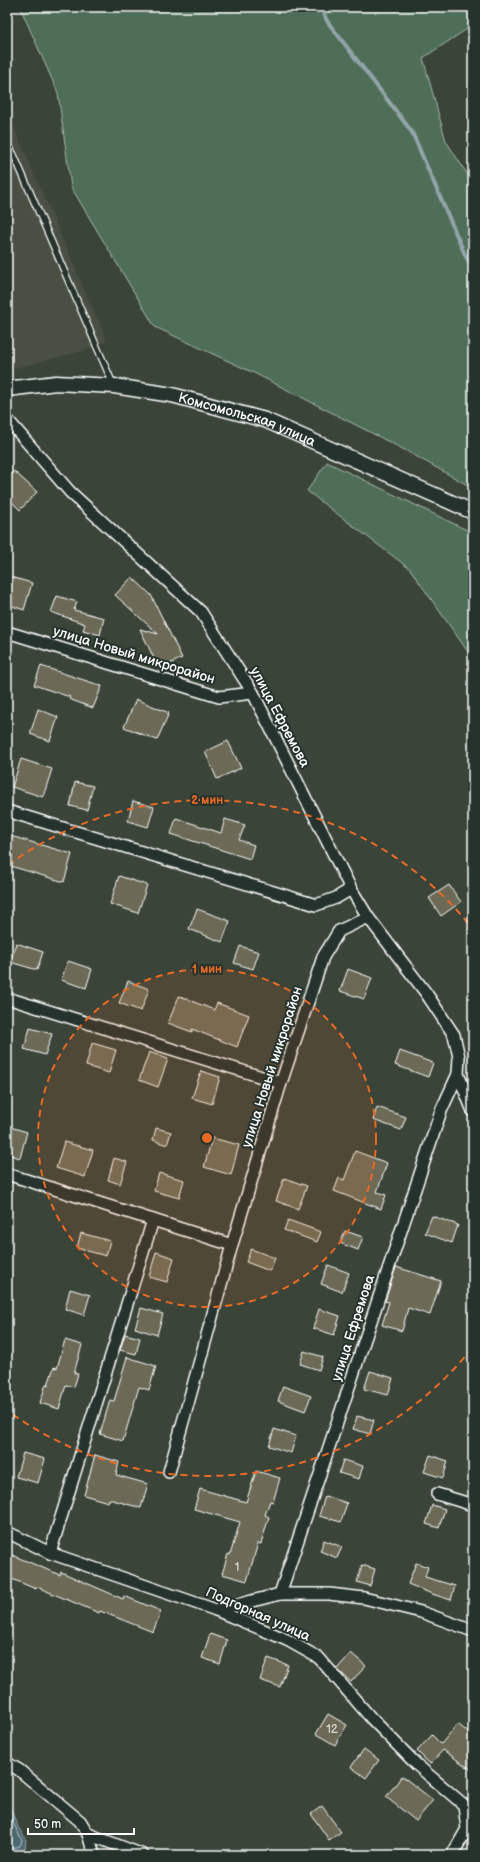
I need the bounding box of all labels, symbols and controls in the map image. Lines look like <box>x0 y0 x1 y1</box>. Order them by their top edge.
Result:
street label: Комсомольская улица <box>177 389 319 450</box>
street label: улица Новый микрорайон <box>51 622 217 688</box>
street label: улица Ефремова <box>246 664 314 771</box>
text: 2 мин <box>191 793 223 808</box>
text: 1 мин <box>192 962 222 977</box>
street label: улица Новый микрорайон <box>238 984 306 1150</box>
centre of rings <box>200 1131 214 1145</box>
street label: улица Ефремова <box>328 1272 378 1383</box>
house number: 1 <box>235 1560 239 1575</box>
street label: Подгорная улица <box>203 1583 314 1645</box>
house number: 12 <box>326 1722 338 1737</box>
scale bar <box>28 1810 134 1836</box>
text: 50 m <box>34 1817 61 1832</box>

